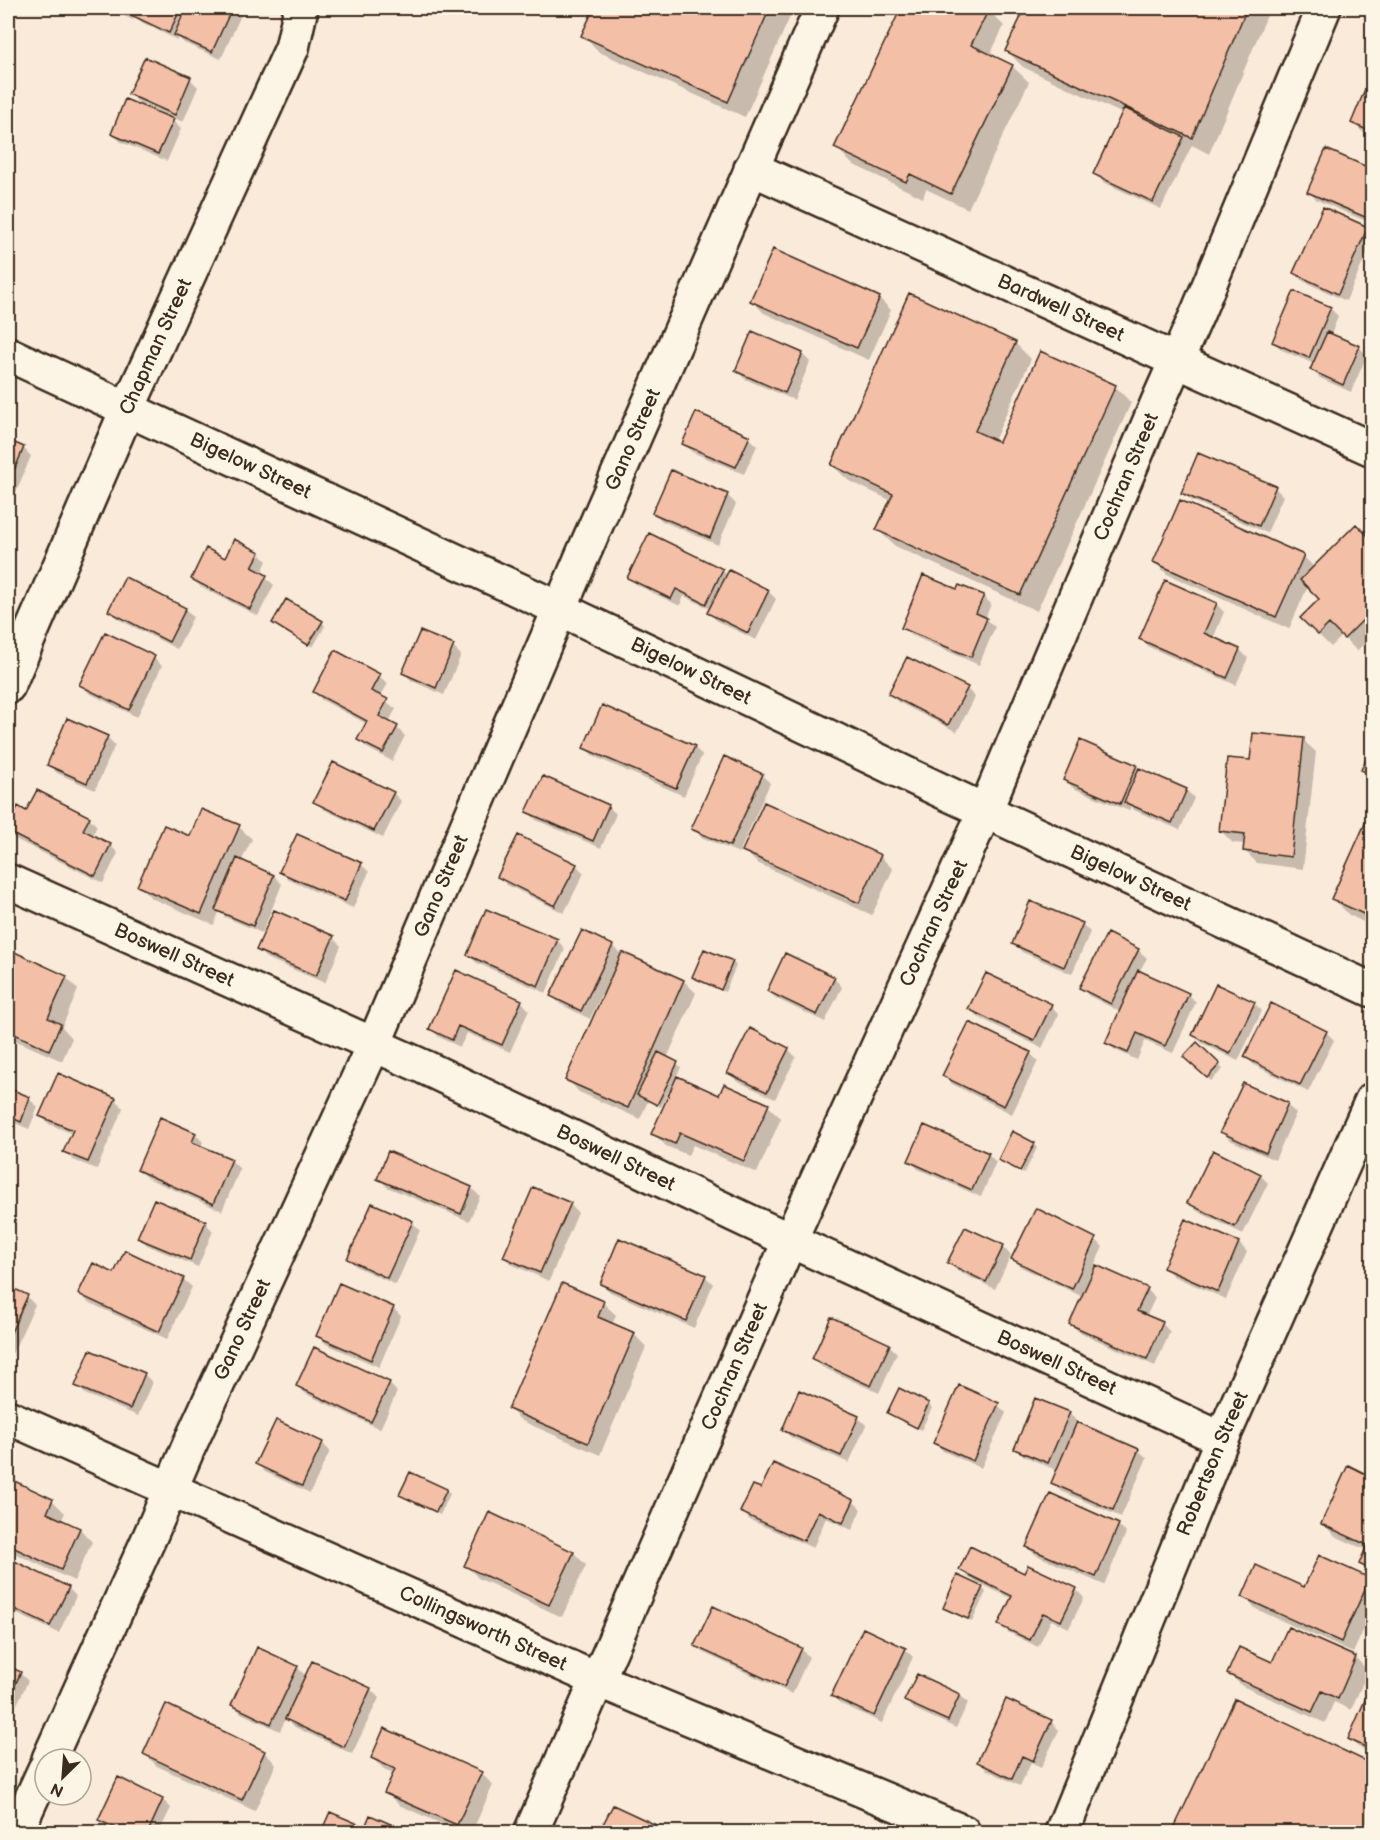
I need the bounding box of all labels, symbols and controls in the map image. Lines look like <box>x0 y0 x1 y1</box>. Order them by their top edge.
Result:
street label: Bardwell Street <box>994 269 1128 347</box>
street label: Chapman Street <box>114 275 197 419</box>
street label: Gano Street <box>600 385 666 494</box>
street label: Cochran Street <box>1089 409 1164 545</box>
street label: Bigelow Street <box>186 428 315 504</box>
street label: Bigelow Street <box>627 632 755 710</box>
street label: Gano Street <box>409 831 474 941</box>
street label: Bigelow Street <box>1066 840 1195 917</box>
street label: Cochran Street <box>895 856 973 991</box>
street label: Boswell Street <box>110 918 238 993</box>
street label: Boswell Street <box>552 1120 679 1197</box>
street label: Gano Street <box>209 1275 276 1384</box>
street label: Cochran Street <box>696 1299 773 1434</box>
street label: Boswell Street <box>993 1325 1120 1401</box>
street label: Robertson Street <box>1172 1387 1254 1540</box>
street label: Collingsworth Street <box>395 1581 571 1677</box>
north arrow <box>33 1747 93 1807</box>
text: N <box>48 1778 67 1800</box>

